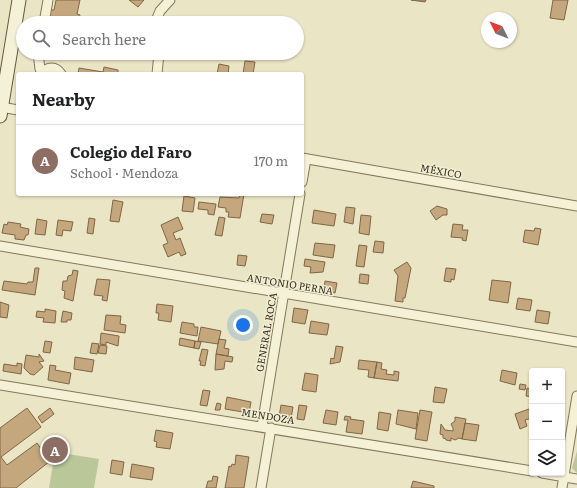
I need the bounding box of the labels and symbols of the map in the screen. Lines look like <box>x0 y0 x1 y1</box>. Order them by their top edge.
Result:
north arrow <box>481 12 517 48</box>
street label: MÉXICO <box>419 159 463 182</box>
street label: ANTONIO PERNA <box>246 269 335 298</box>
street label: GENERAL ROCA <box>251 290 280 373</box>
your location <box>233 315 253 335</box>
street label: MENDOZA <box>240 404 296 427</box>
pin: A <box>42 435 68 465</box>

